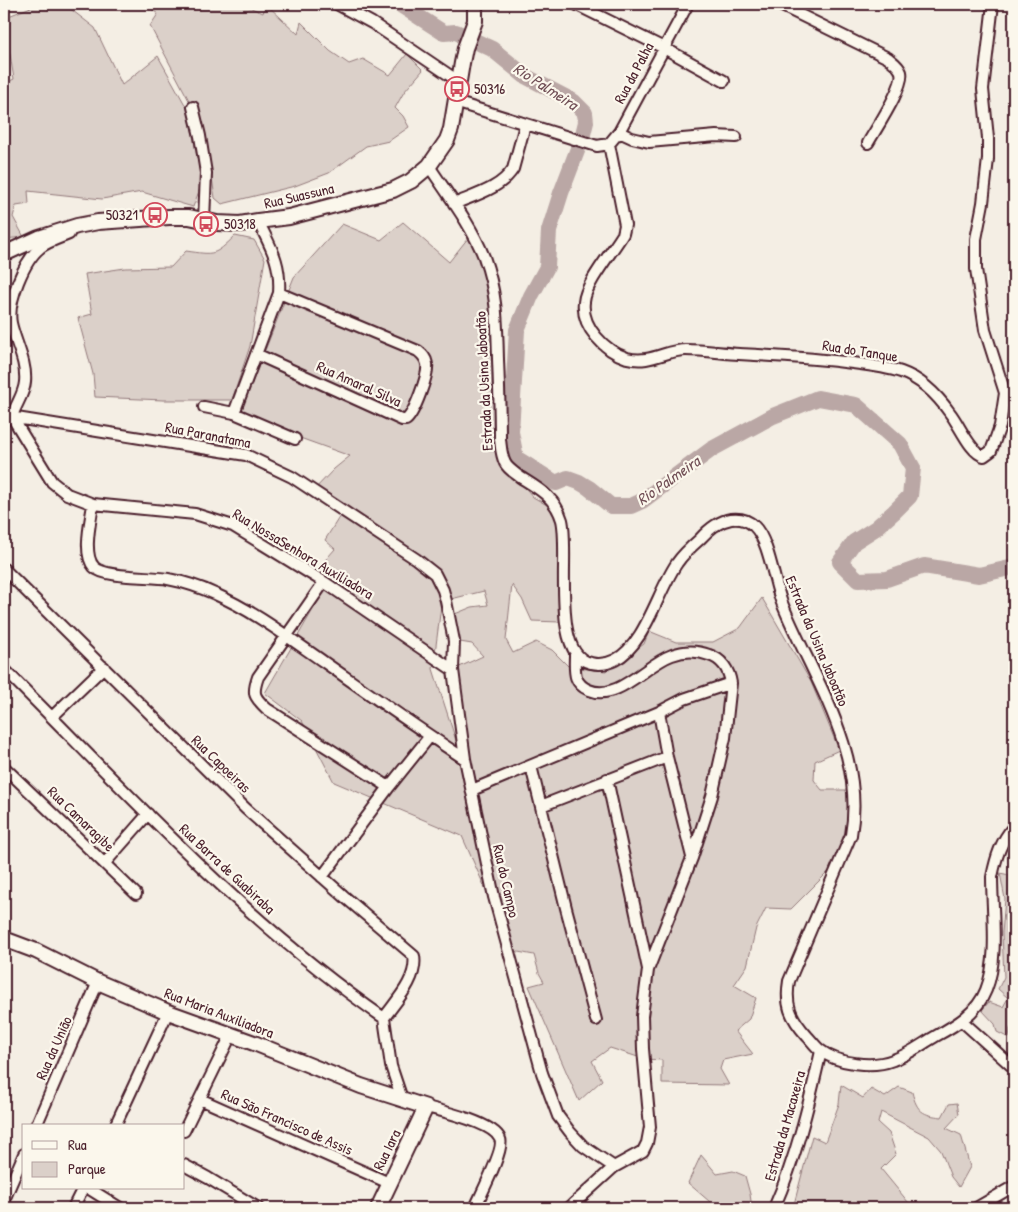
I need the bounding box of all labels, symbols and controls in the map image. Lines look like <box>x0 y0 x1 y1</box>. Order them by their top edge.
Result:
street label: Rua da Palha <box>609 38 659 107</box>
water label: Rio Palmeira <box>510 57 584 116</box>
bus stop icon: 50316 <box>444 76 470 102</box>
place label: 50316 <box>474 78 505 99</box>
street label: Rua Suassuna <box>262 177 336 214</box>
bus stop icon: 50321 <box>142 202 168 228</box>
place label: 50321 <box>106 204 138 225</box>
bus stop icon: 50318 <box>193 211 219 237</box>
place label: 50318 <box>224 213 256 234</box>
street label: Estrada da Usina Jaboatão <box>469 311 498 451</box>
street label: Rua do Tanque <box>821 334 899 367</box>
street label: Rua Amaral Silva <box>313 355 405 412</box>
street label: Rua Paranatama <box>164 416 253 453</box>
water label: Rio Palmeira <box>632 449 705 510</box>
street label: Rua NossaSenhora Auxiliadora <box>229 503 378 604</box>
street label: Estrada da Usina Jaboatão <box>781 572 854 709</box>
street label: Rua Capoeiras <box>187 730 256 798</box>
street label: Rua Camaragibe <box>43 781 120 856</box>
street label: Rua Barra de Guabiraba <box>175 819 280 919</box>
street label: Rua do Campo <box>488 842 525 919</box>
street label: Rua Maria Auxiliadora <box>161 982 277 1043</box>
street label: Rua da União <box>30 1013 77 1083</box>
street label: Estrada da Macaxeira <box>759 1068 810 1183</box>
street label: Rua São Francisco de Assis <box>218 1083 357 1160</box>
legend <box>22 1124 185 1190</box>
street label: Rua Iara <box>368 1126 406 1174</box>
text: Rua <box>68 1134 87 1155</box>
text: Parque <box>68 1158 106 1179</box>

